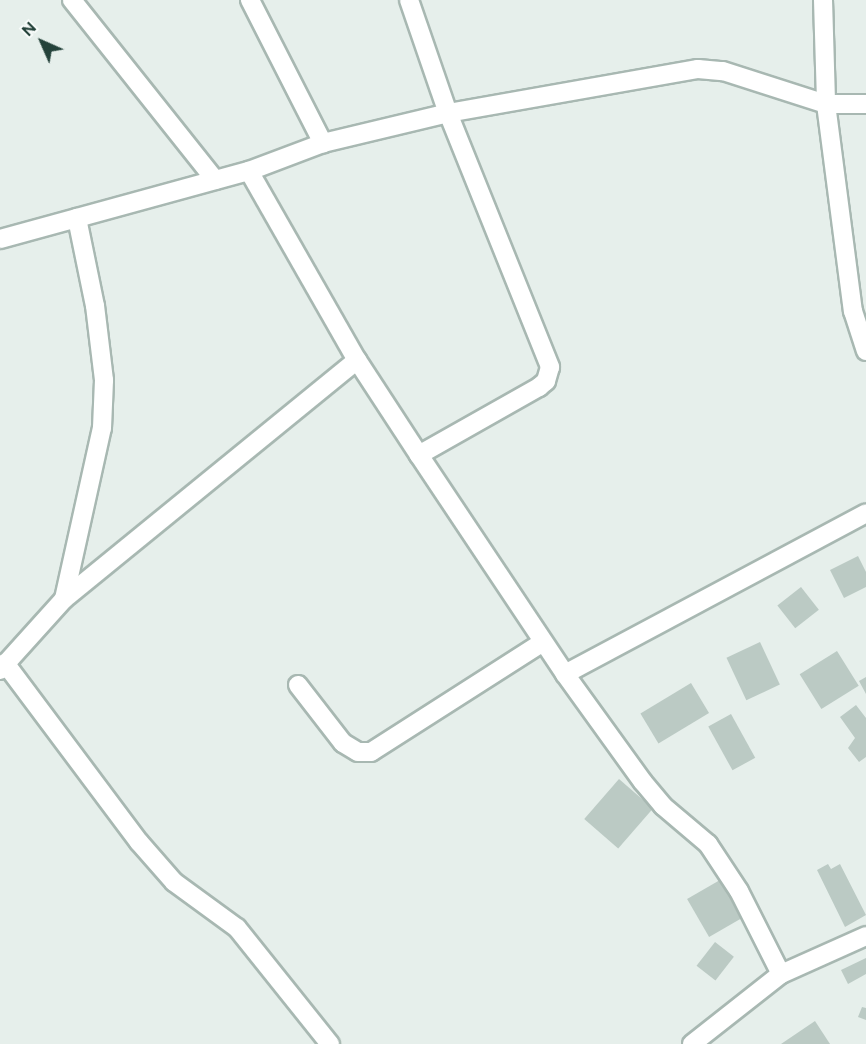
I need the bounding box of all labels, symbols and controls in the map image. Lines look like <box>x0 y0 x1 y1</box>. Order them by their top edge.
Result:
north arrow <box>12 12 72 72</box>
text: N <box>18 18 40 40</box>

